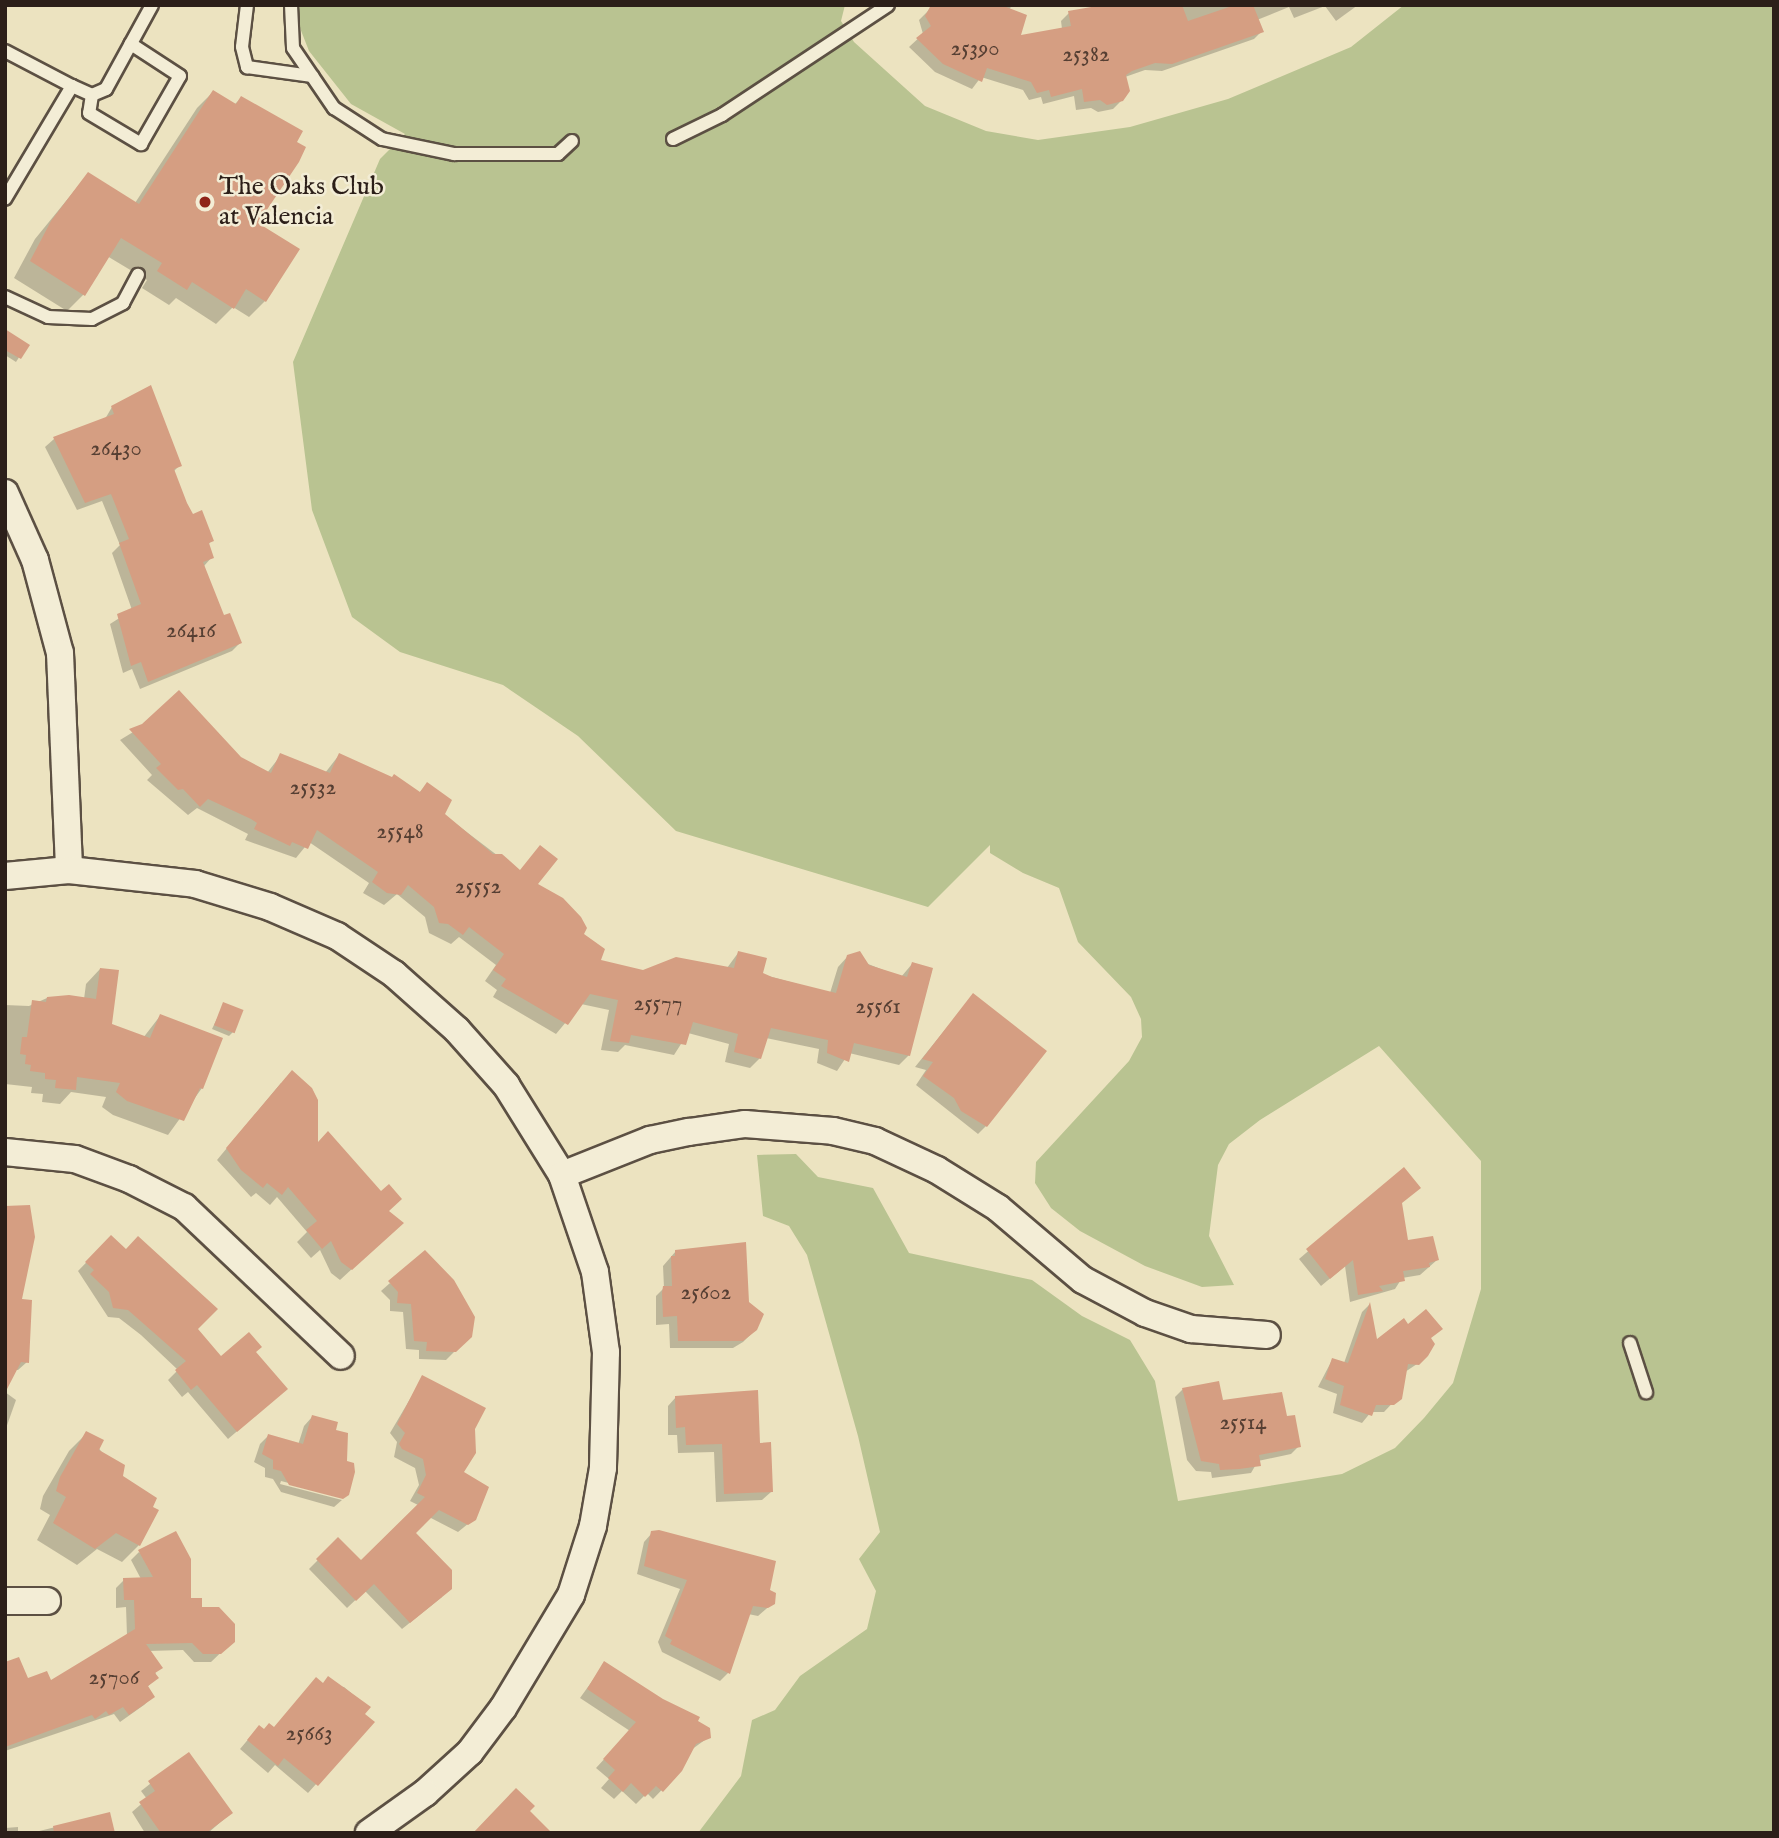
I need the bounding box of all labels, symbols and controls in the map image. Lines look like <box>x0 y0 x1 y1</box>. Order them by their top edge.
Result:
house number: 25390 <box>951 35 999 63</box>
house number: 25382 <box>1062 41 1110 69</box>
place label: The Oaks Club at Valencia <box>219 171 384 232</box>
marker: The Oaks Club at Valencia <box>197 194 213 210</box>
house number: 26430 <box>90 435 142 463</box>
house number: 26416 <box>166 617 216 645</box>
house number: 25532 <box>290 774 336 802</box>
house number: 25548 <box>376 818 424 846</box>
house number: 25552 <box>455 873 501 901</box>
house number: 25577 <box>634 990 682 1018</box>
house number: 25561 <box>855 993 901 1021</box>
house number: 25602 <box>681 1279 731 1307</box>
house number: 25514 <box>1219 1409 1267 1437</box>
house number: 25706 <box>89 1664 139 1692</box>
house number: 25663 <box>286 1720 332 1748</box>

